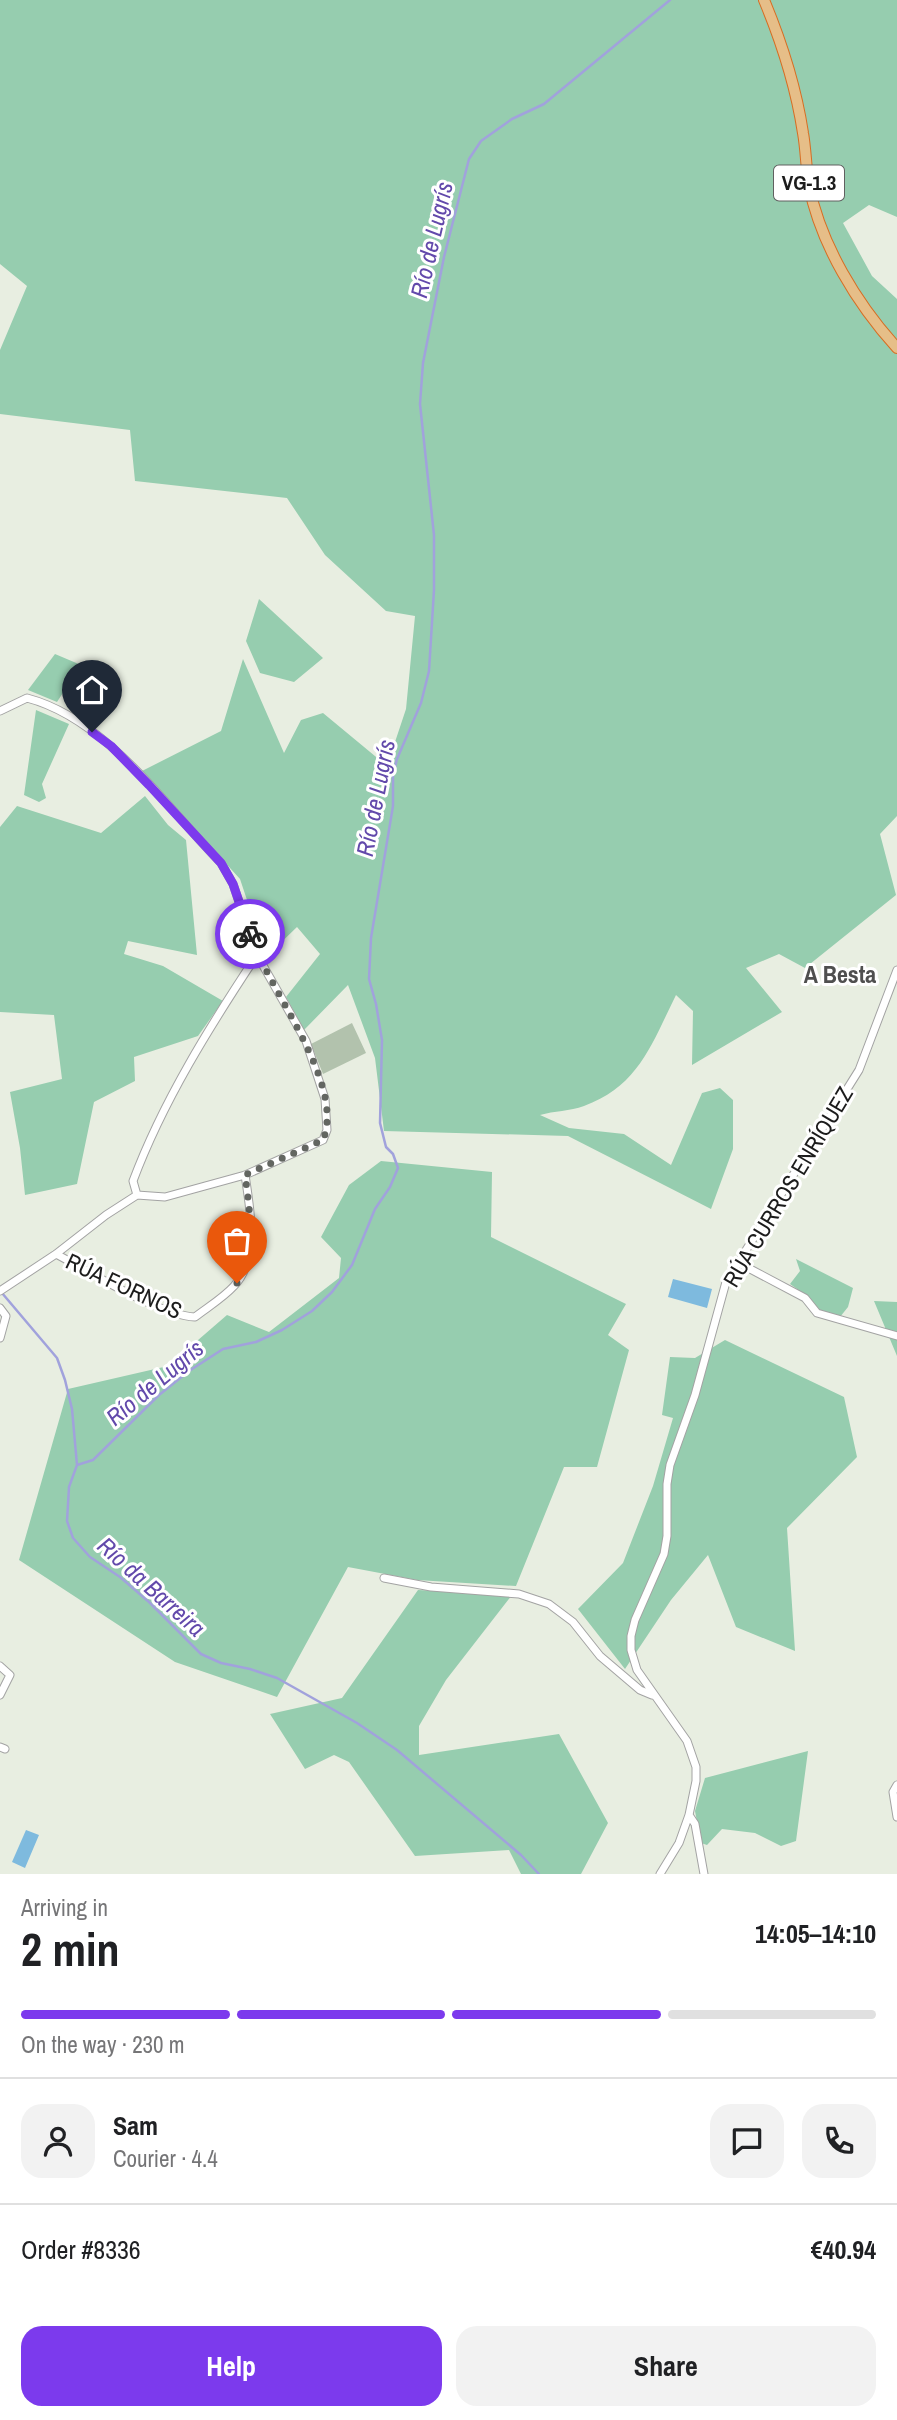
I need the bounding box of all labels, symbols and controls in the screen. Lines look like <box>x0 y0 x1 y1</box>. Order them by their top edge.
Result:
road number: VG-1.3 <box>774 166 844 200</box>
water label: Río de Lugrís <box>402 178 460 301</box>
pin <box>62 660 122 732</box>
icon: home <box>73 671 111 709</box>
water label: Río de Lugrís <box>348 737 402 859</box>
courier <box>215 899 285 969</box>
icon: bike <box>231 915 269 953</box>
district label: A Besta <box>804 958 876 990</box>
street label: RÚA CURROS ENRÍQUEZ <box>715 1080 860 1293</box>
pin <box>207 1211 267 1283</box>
icon: bag <box>218 1222 256 1260</box>
street label: RÚA FORNOS <box>61 1245 187 1326</box>
water label: Río de Lugrís <box>99 1332 210 1432</box>
water label: Río da Barreira <box>91 1529 212 1643</box>
text: Arriving in <box>21 1892 108 1923</box>
text: 14:05–14:10 <box>755 1916 876 1951</box>
text: 2 min <box>21 1918 120 1980</box>
text: On the way · 230 m <box>21 2029 185 2060</box>
button: person <box>21 2104 95 2178</box>
button: chat <box>710 2104 784 2178</box>
button: phone <box>802 2104 876 2178</box>
text: Sam <box>113 2108 158 2143</box>
text: Courier · 4.4 <box>113 2143 218 2174</box>
text: Order #8336 <box>21 2232 141 2267</box>
text: €40.94 <box>811 2232 876 2267</box>
button: Help <box>21 2326 442 2406</box>
button: Share <box>456 2326 876 2406</box>

